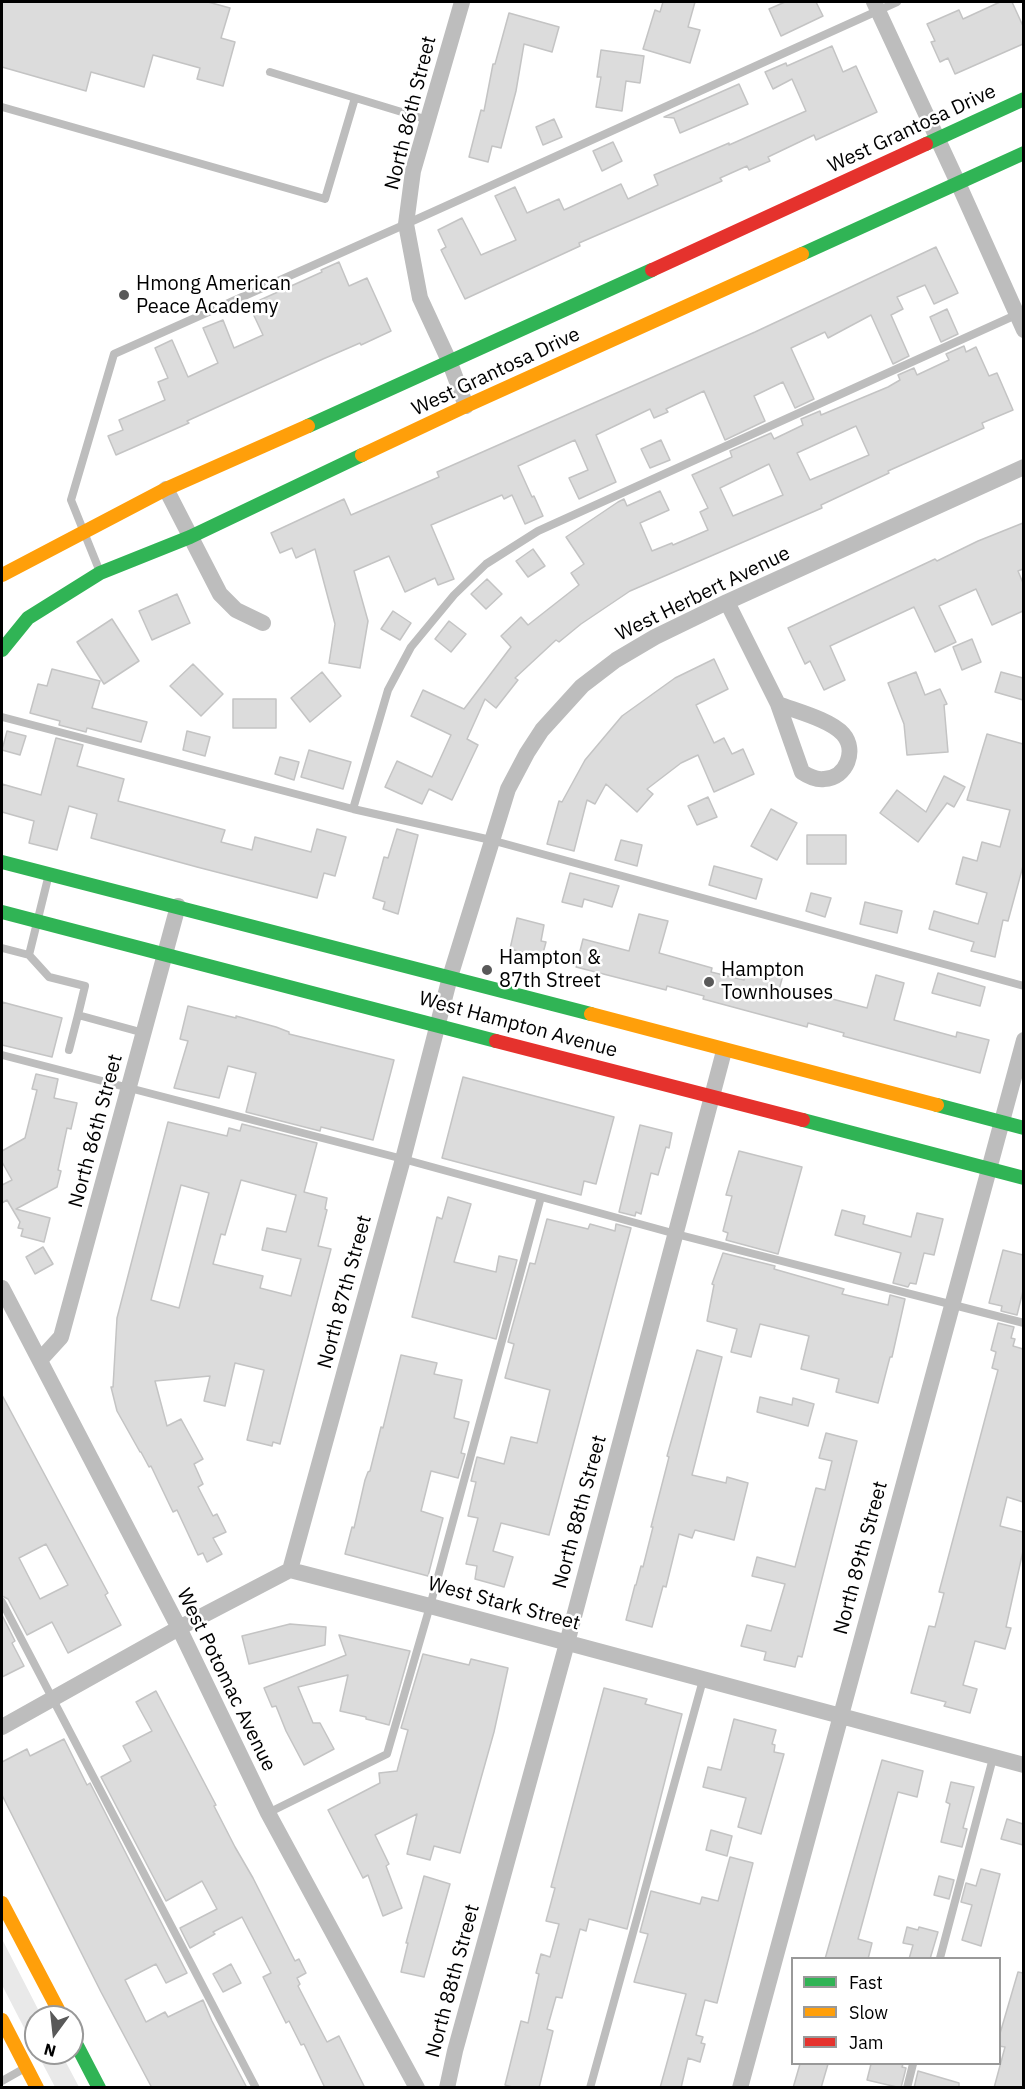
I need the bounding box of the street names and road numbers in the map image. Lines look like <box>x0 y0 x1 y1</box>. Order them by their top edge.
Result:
street label: North 86th Street <box>380 34 442 192</box>
street label: West Grantosa Drive <box>824 80 1000 178</box>
street label: West Grantosa Drive <box>408 323 584 421</box>
street label: West Herbert Avenue <box>612 541 794 647</box>
street label: West Hampton Avenue <box>416 987 620 1063</box>
street label: North 86th Street <box>64 1052 128 1210</box>
street label: North 87th Street <box>313 1213 377 1371</box>
street label: North 88th Street <box>548 1433 612 1591</box>
street label: North 89th Street <box>829 1479 893 1637</box>
street label: West Stark Street <box>425 1572 583 1636</box>
street label: West Potomac Avenue <box>171 1585 281 1775</box>
street label: North 88th Street <box>421 1902 485 2060</box>

